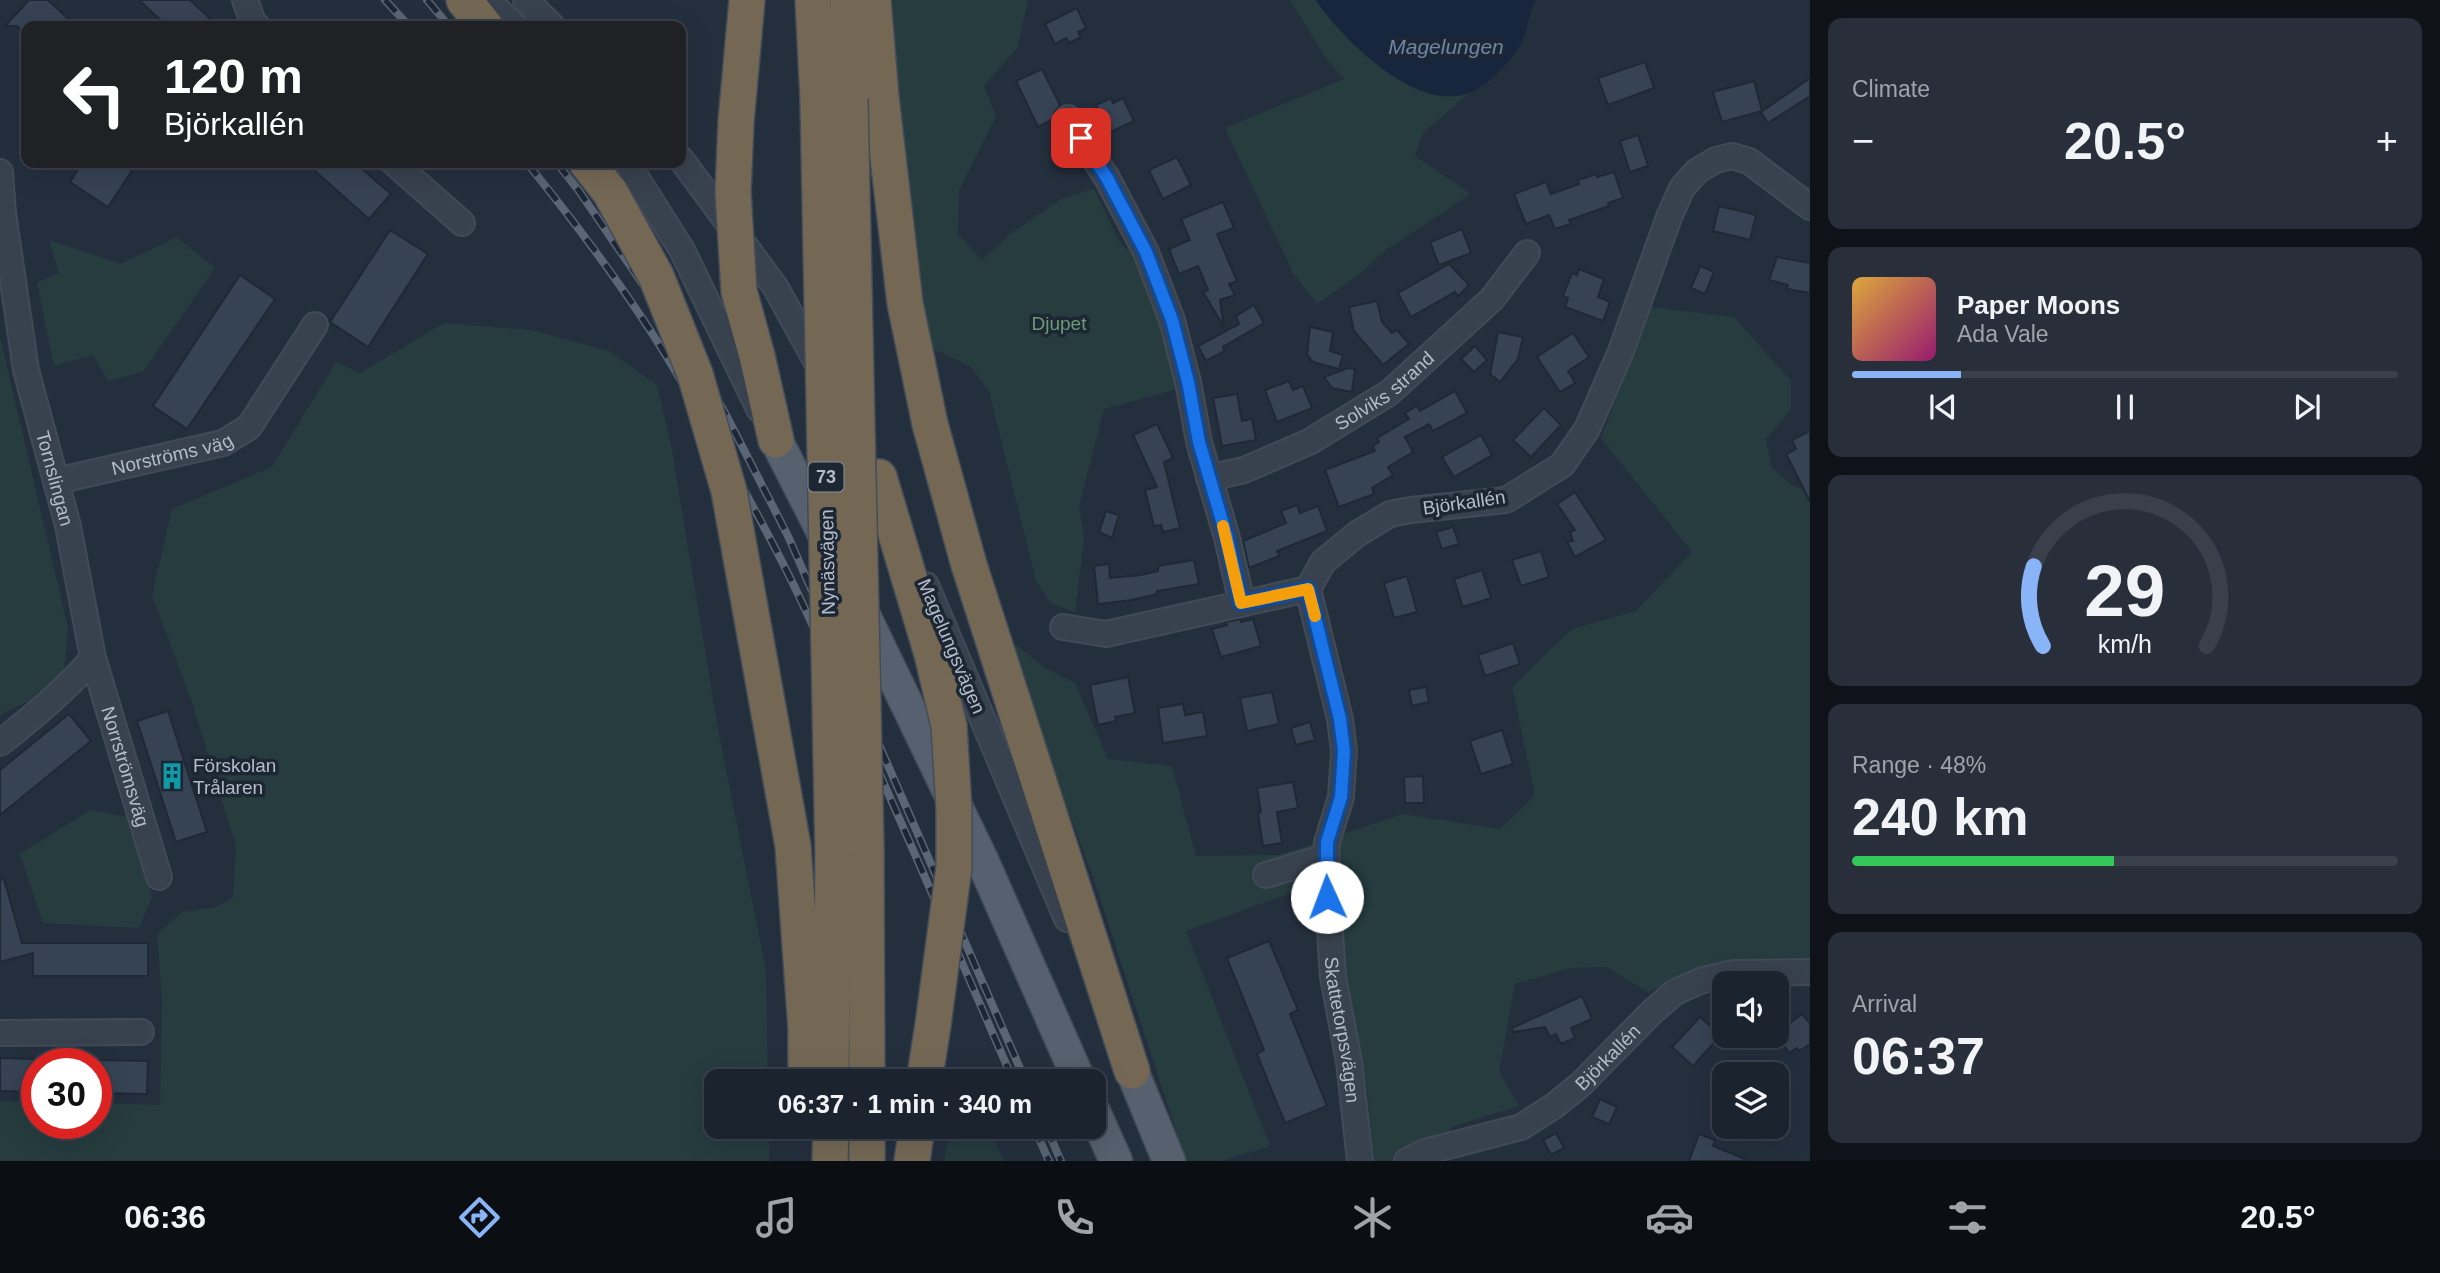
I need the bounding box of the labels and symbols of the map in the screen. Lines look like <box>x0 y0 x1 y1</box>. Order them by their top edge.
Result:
water label: Magelungen <box>1388 35 1504 58</box>
pin <box>1051 108 1111 168</box>
park label: Djupet <box>1032 313 1087 334</box>
street label: Solviks strand <box>1331 347 1438 435</box>
street label: Tornslingan <box>32 429 77 528</box>
street label: Norströms väg <box>110 429 237 479</box>
road number: 73 <box>808 462 844 491</box>
street label: Björkallén <box>1421 486 1507 519</box>
street label: Nynäsvägen <box>816 509 839 615</box>
street label: Magelungsvägen <box>914 575 989 717</box>
street label: Norrströmsväg <box>97 704 153 829</box>
place label: Förskolan Trålaren <box>193 755 276 798</box>
building icon: Förskolan Trålaren <box>157 761 187 791</box>
position arrow <box>1290 860 1364 934</box>
street label: Skattetorpsvägen <box>1321 956 1363 1104</box>
street label: Björkallén <box>1571 1020 1645 1095</box>
speed limit sign: 30 <box>21 1048 112 1139</box>

